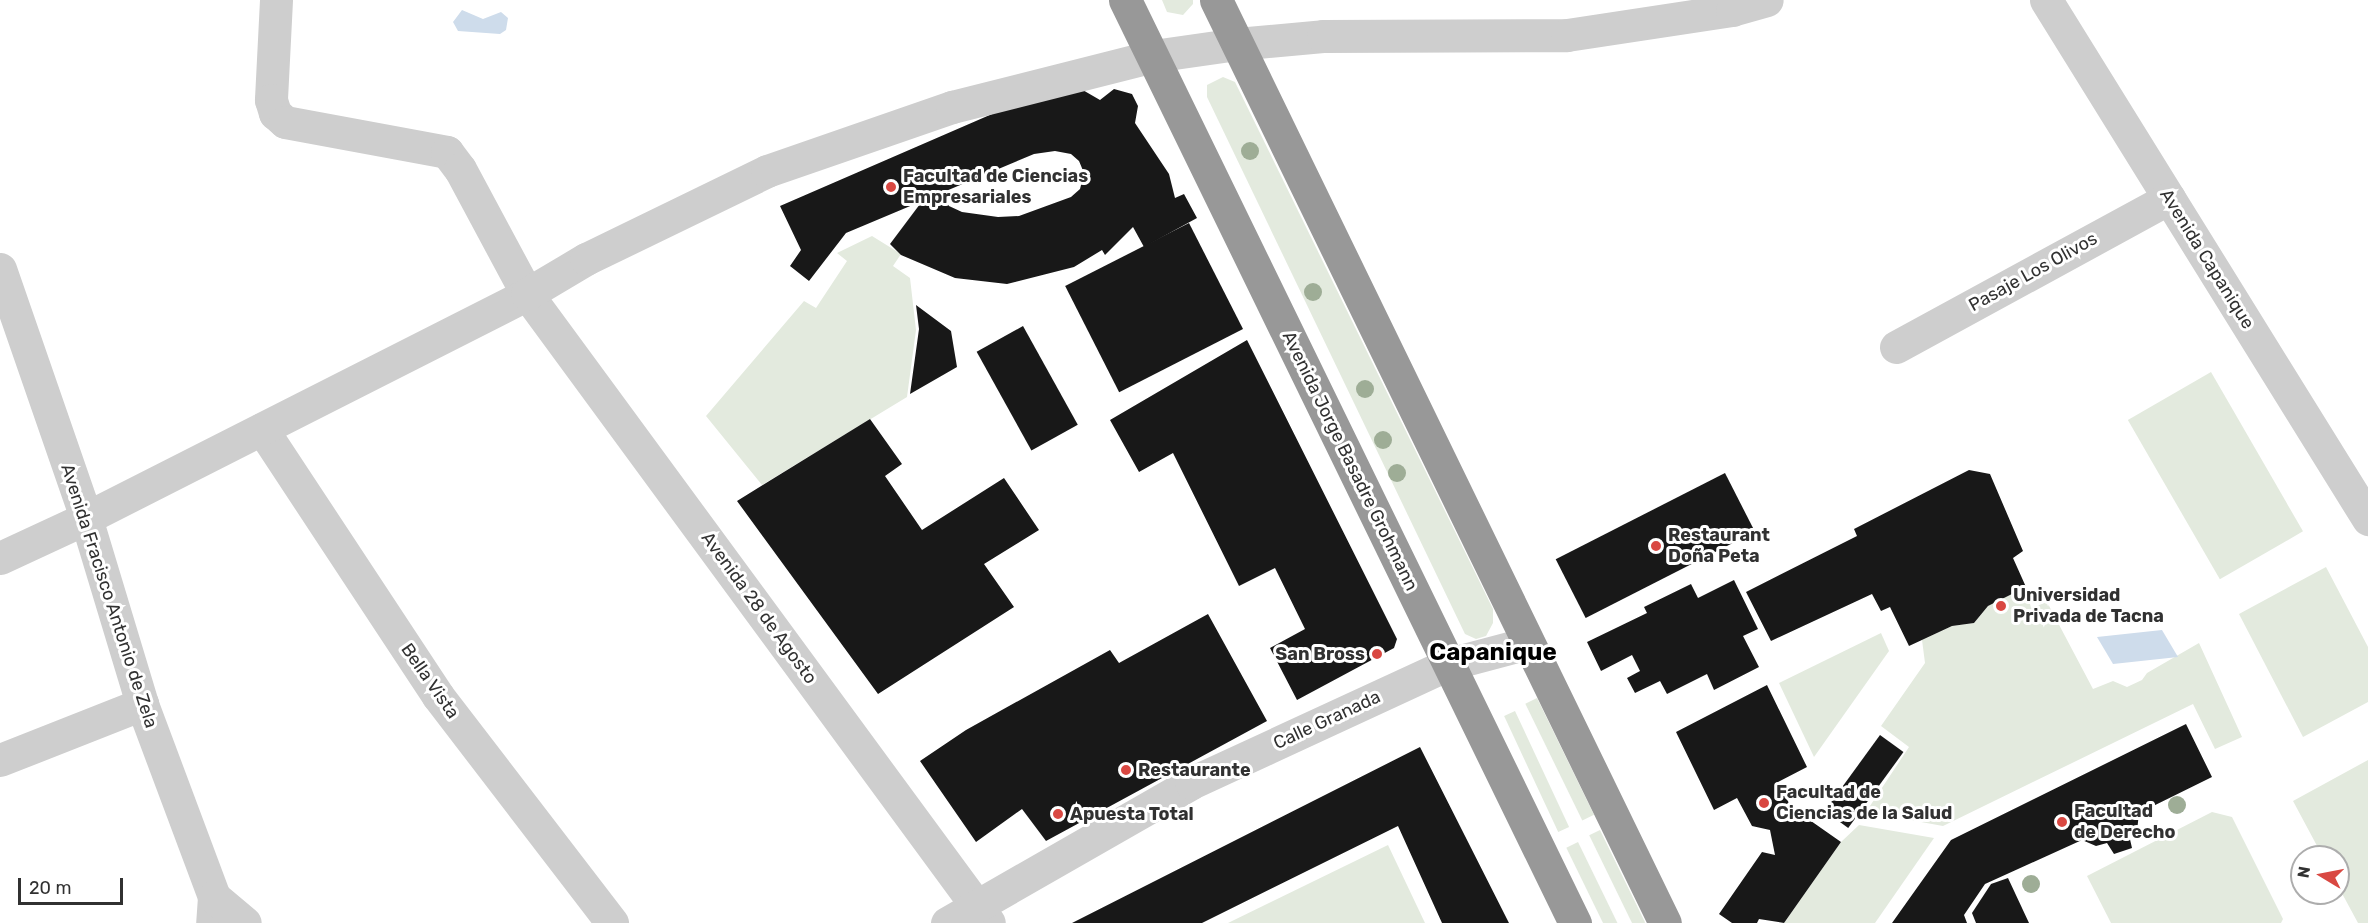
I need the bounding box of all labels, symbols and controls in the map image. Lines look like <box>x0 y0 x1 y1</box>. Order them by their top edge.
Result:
place label: Facultad de Ciencias Empresariales <box>903 166 1088 208</box>
marker: Facultad de Ciencias Empresariales <box>884 180 898 194</box>
street label: Avenida Capanique <box>2155 185 2259 333</box>
street label: Pasaje Los Olivos <box>1965 228 2101 316</box>
street label: Avenida Jorge Basadre Grohmann <box>1278 328 1422 594</box>
street label: Avenida Fracisco Antonio de Zela <box>56 461 162 731</box>
place label: Restaurant Doña Peta <box>1668 525 1770 568</box>
street label: Avenida 28 de Agosto <box>697 528 821 688</box>
marker: Restaurant Doña Peta <box>1649 539 1663 553</box>
place label: Universidad Privada de Tacna <box>2013 585 2164 628</box>
marker: Universidad Privada de Tacna <box>1994 599 2008 613</box>
street label: Bella Vista <box>396 639 464 723</box>
district label: Capanique <box>1429 639 1557 667</box>
place label: San Bross <box>1275 643 1365 665</box>
marker: San Bross <box>1370 647 1384 661</box>
street label: Calle Granada <box>1270 686 1384 754</box>
place label: Restaurante <box>1138 759 1251 781</box>
marker: Restaurante <box>1119 763 1133 777</box>
place label: Facultad de Ciencias de la Salud <box>1776 782 1952 824</box>
marker: Facultad de Ciencias de la Salud <box>1757 796 1771 810</box>
place label: Facultad de Derecho <box>2074 801 2176 844</box>
place label: Apuesta Total <box>1070 803 1194 825</box>
marker: Apuesta Total <box>1051 807 1065 821</box>
marker: Facultad de Derecho <box>2055 815 2069 829</box>
north arrow <box>2290 845 2350 905</box>
text: N <box>2293 865 2314 879</box>
scale bar <box>21 866 126 904</box>
text: 20 m <box>29 877 71 899</box>

